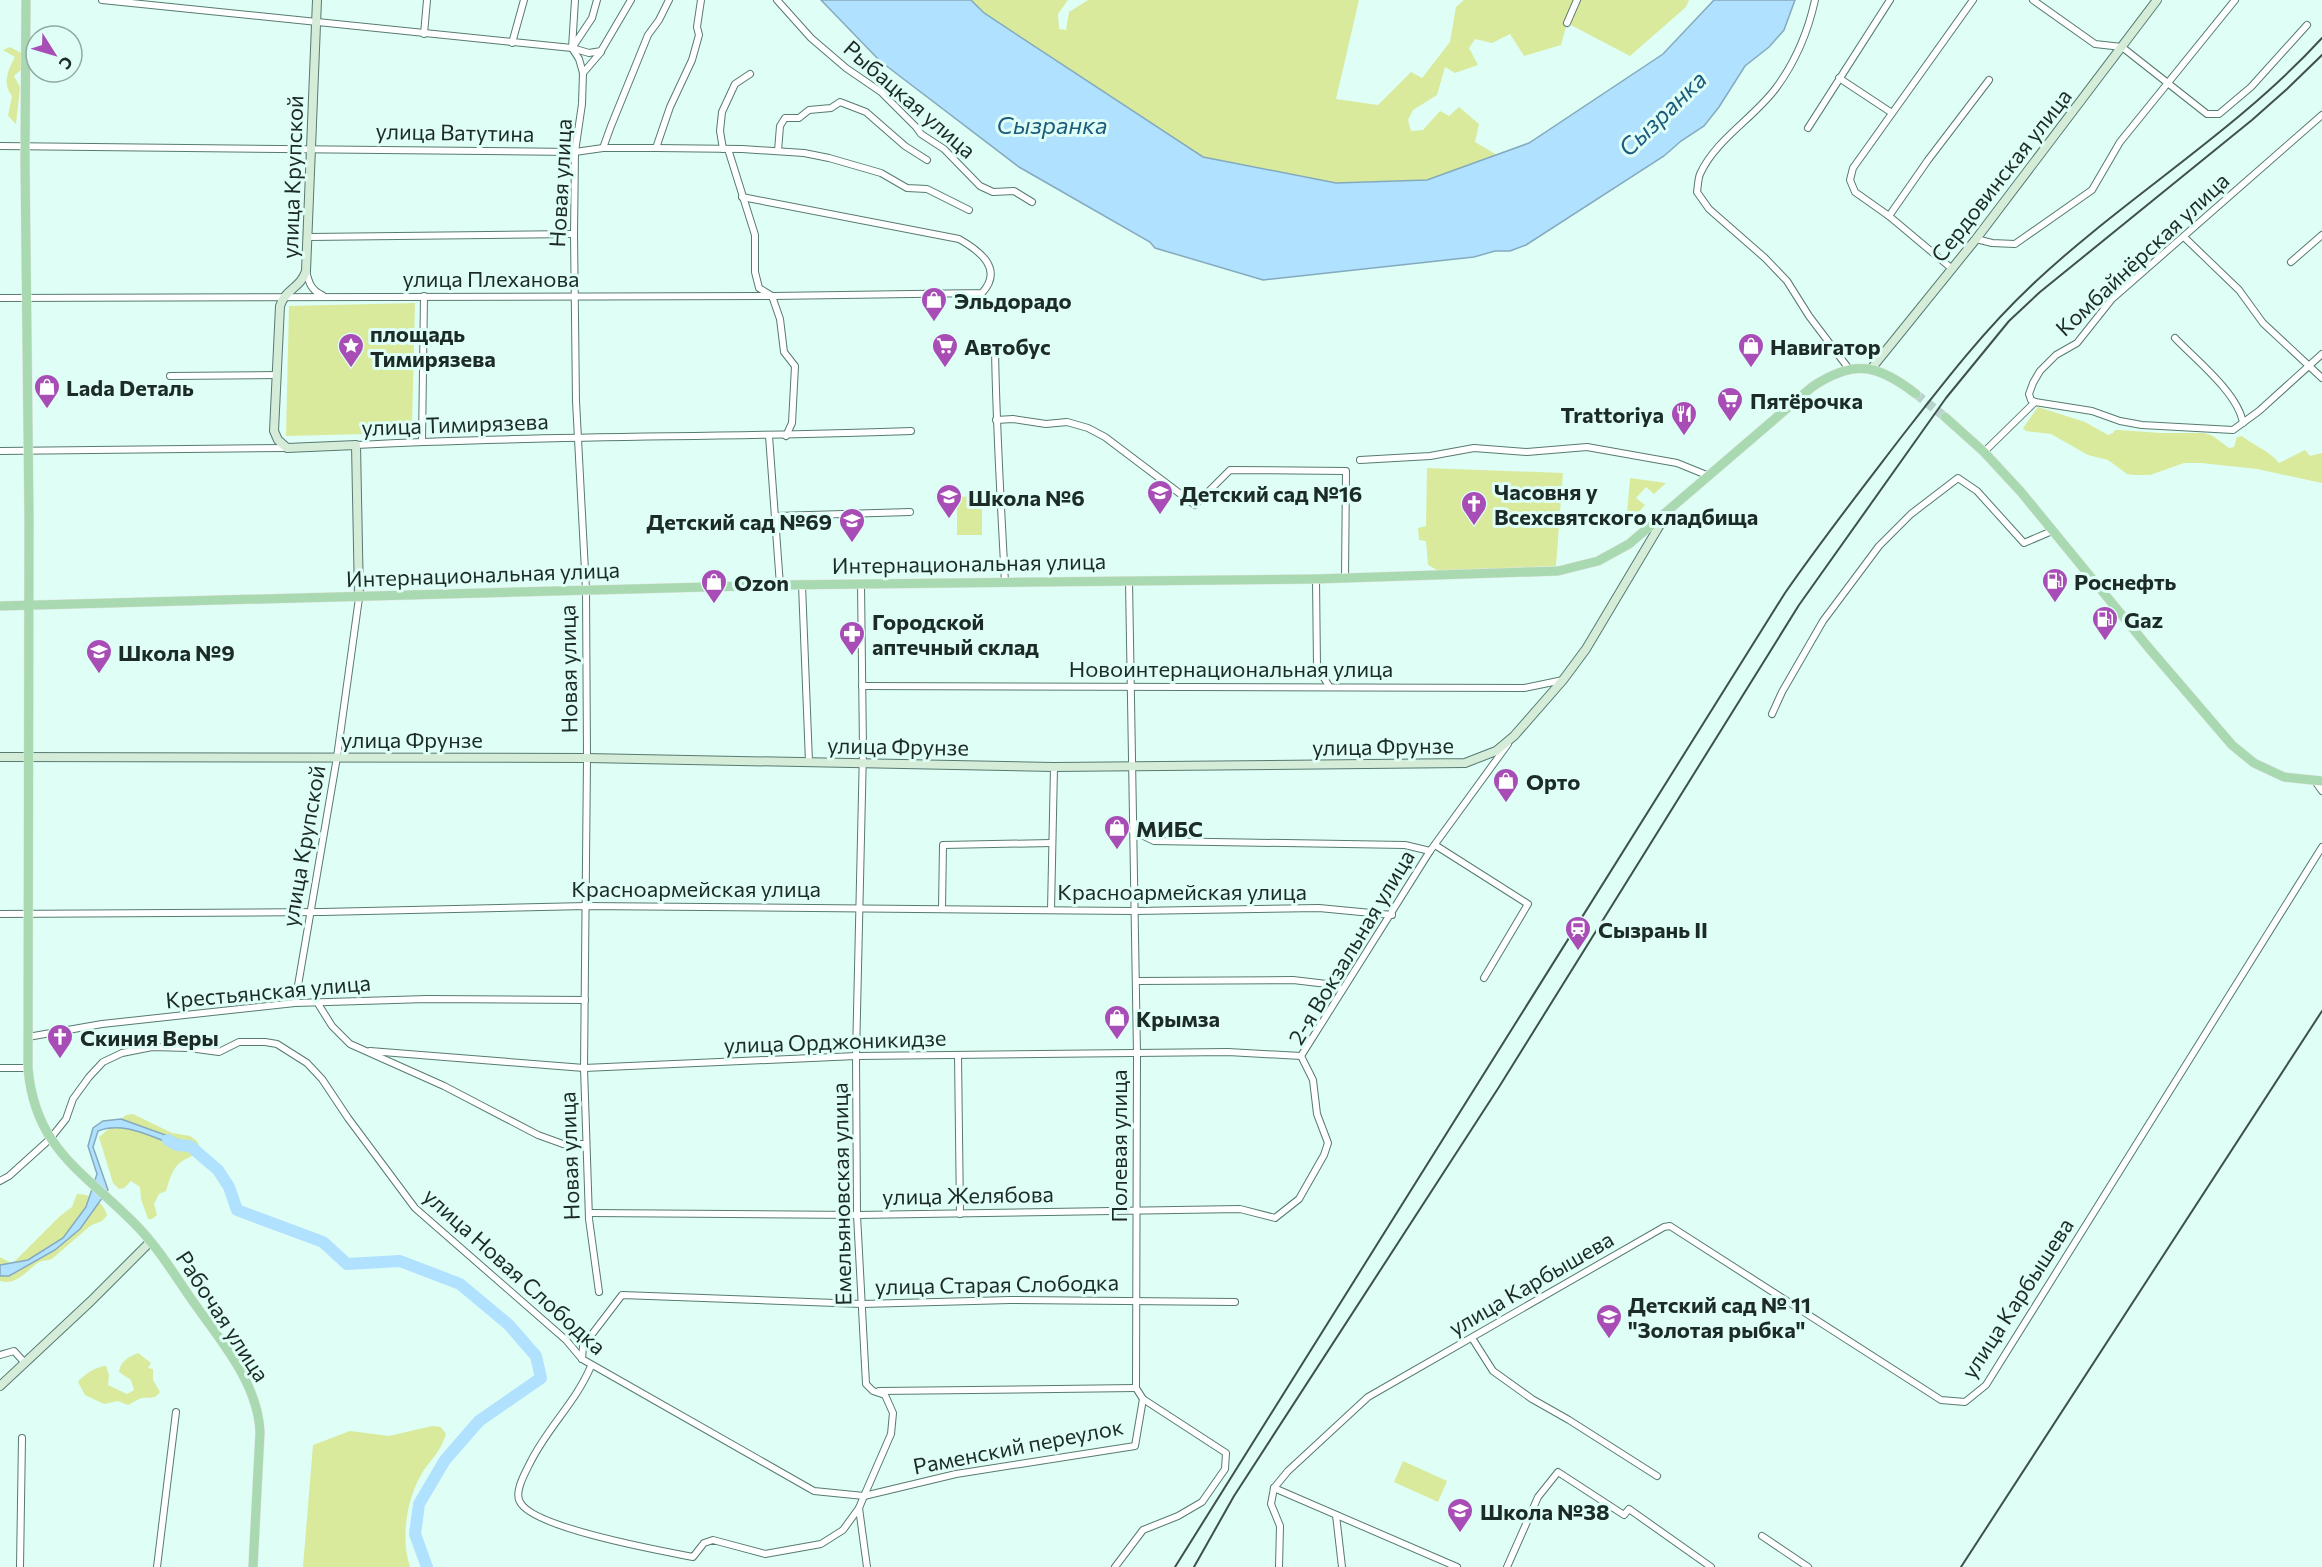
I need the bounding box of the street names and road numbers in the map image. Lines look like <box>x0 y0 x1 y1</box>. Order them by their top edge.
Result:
street label: Рыбацкая улица <box>838 34 982 164</box>
street label: Сердовинская улица <box>1925 83 2077 267</box>
street label: улица Крупской <box>276 95 308 259</box>
street label: улица Ватутина <box>375 117 535 147</box>
street label: Новая улица <box>543 118 577 248</box>
street label: Комбайнёрская улица <box>2050 167 2234 341</box>
street label: улица Плеханова <box>403 265 579 292</box>
street label: улица Тимирязева <box>361 407 549 441</box>
street label: Интернациональная улица <box>832 547 1106 579</box>
street label: Интернациональная улица <box>346 556 620 592</box>
street label: Новая улица <box>553 604 583 734</box>
street label: Новоинтернациональная улица <box>1069 655 1393 682</box>
street label: улица Фрунзе <box>341 726 483 753</box>
street label: улица Фрунзе <box>827 731 969 761</box>
street label: улица Фрунзе <box>1312 731 1454 761</box>
street label: улица Крупской <box>276 763 330 929</box>
street label: 2-я Вокзальная улица <box>1282 845 1420 1049</box>
street label: Красноармейская улица <box>571 875 821 902</box>
street label: Красноармейская улица <box>1057 878 1307 905</box>
street label: Крестьянская улица <box>164 969 372 1013</box>
street label: улица Орджоникидзе <box>723 1024 947 1058</box>
street label: Полевая улица <box>1105 1070 1132 1222</box>
street label: Емельяновская улица <box>826 1082 856 1306</box>
street label: Новая улица <box>553 1091 585 1221</box>
street label: улица Желябова <box>882 1180 1054 1210</box>
street label: улица Новая Слободка <box>418 1182 612 1360</box>
street label: улица Карбышева <box>1955 1213 2079 1383</box>
street label: улица Карбышева <box>1444 1225 1618 1341</box>
street label: Рабочая улица <box>171 1245 275 1387</box>
street label: улица Старая Слободка <box>875 1268 1119 1300</box>
street label: Раменский переулок <box>911 1412 1126 1480</box>

